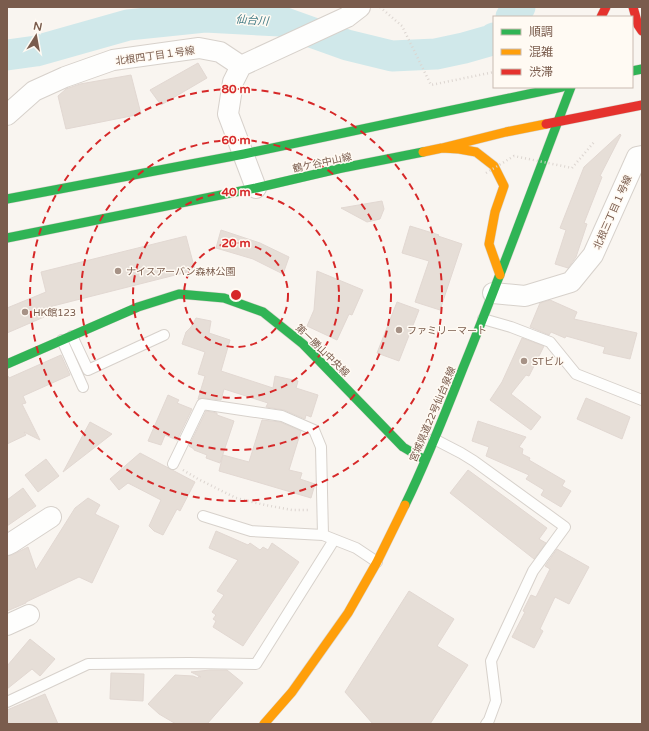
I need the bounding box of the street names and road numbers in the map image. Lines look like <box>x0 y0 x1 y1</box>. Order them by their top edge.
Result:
street label: 北根四丁目１号線 <box>115 44 196 67</box>
street label: 鶴ケ谷中山線 <box>292 151 353 175</box>
street label: 北根三丁目１号線 <box>591 173 635 251</box>
street label: 第一勝山中央線 <box>293 322 352 379</box>
street label: 宮城県道22号仙台泉線 <box>407 365 458 464</box>

